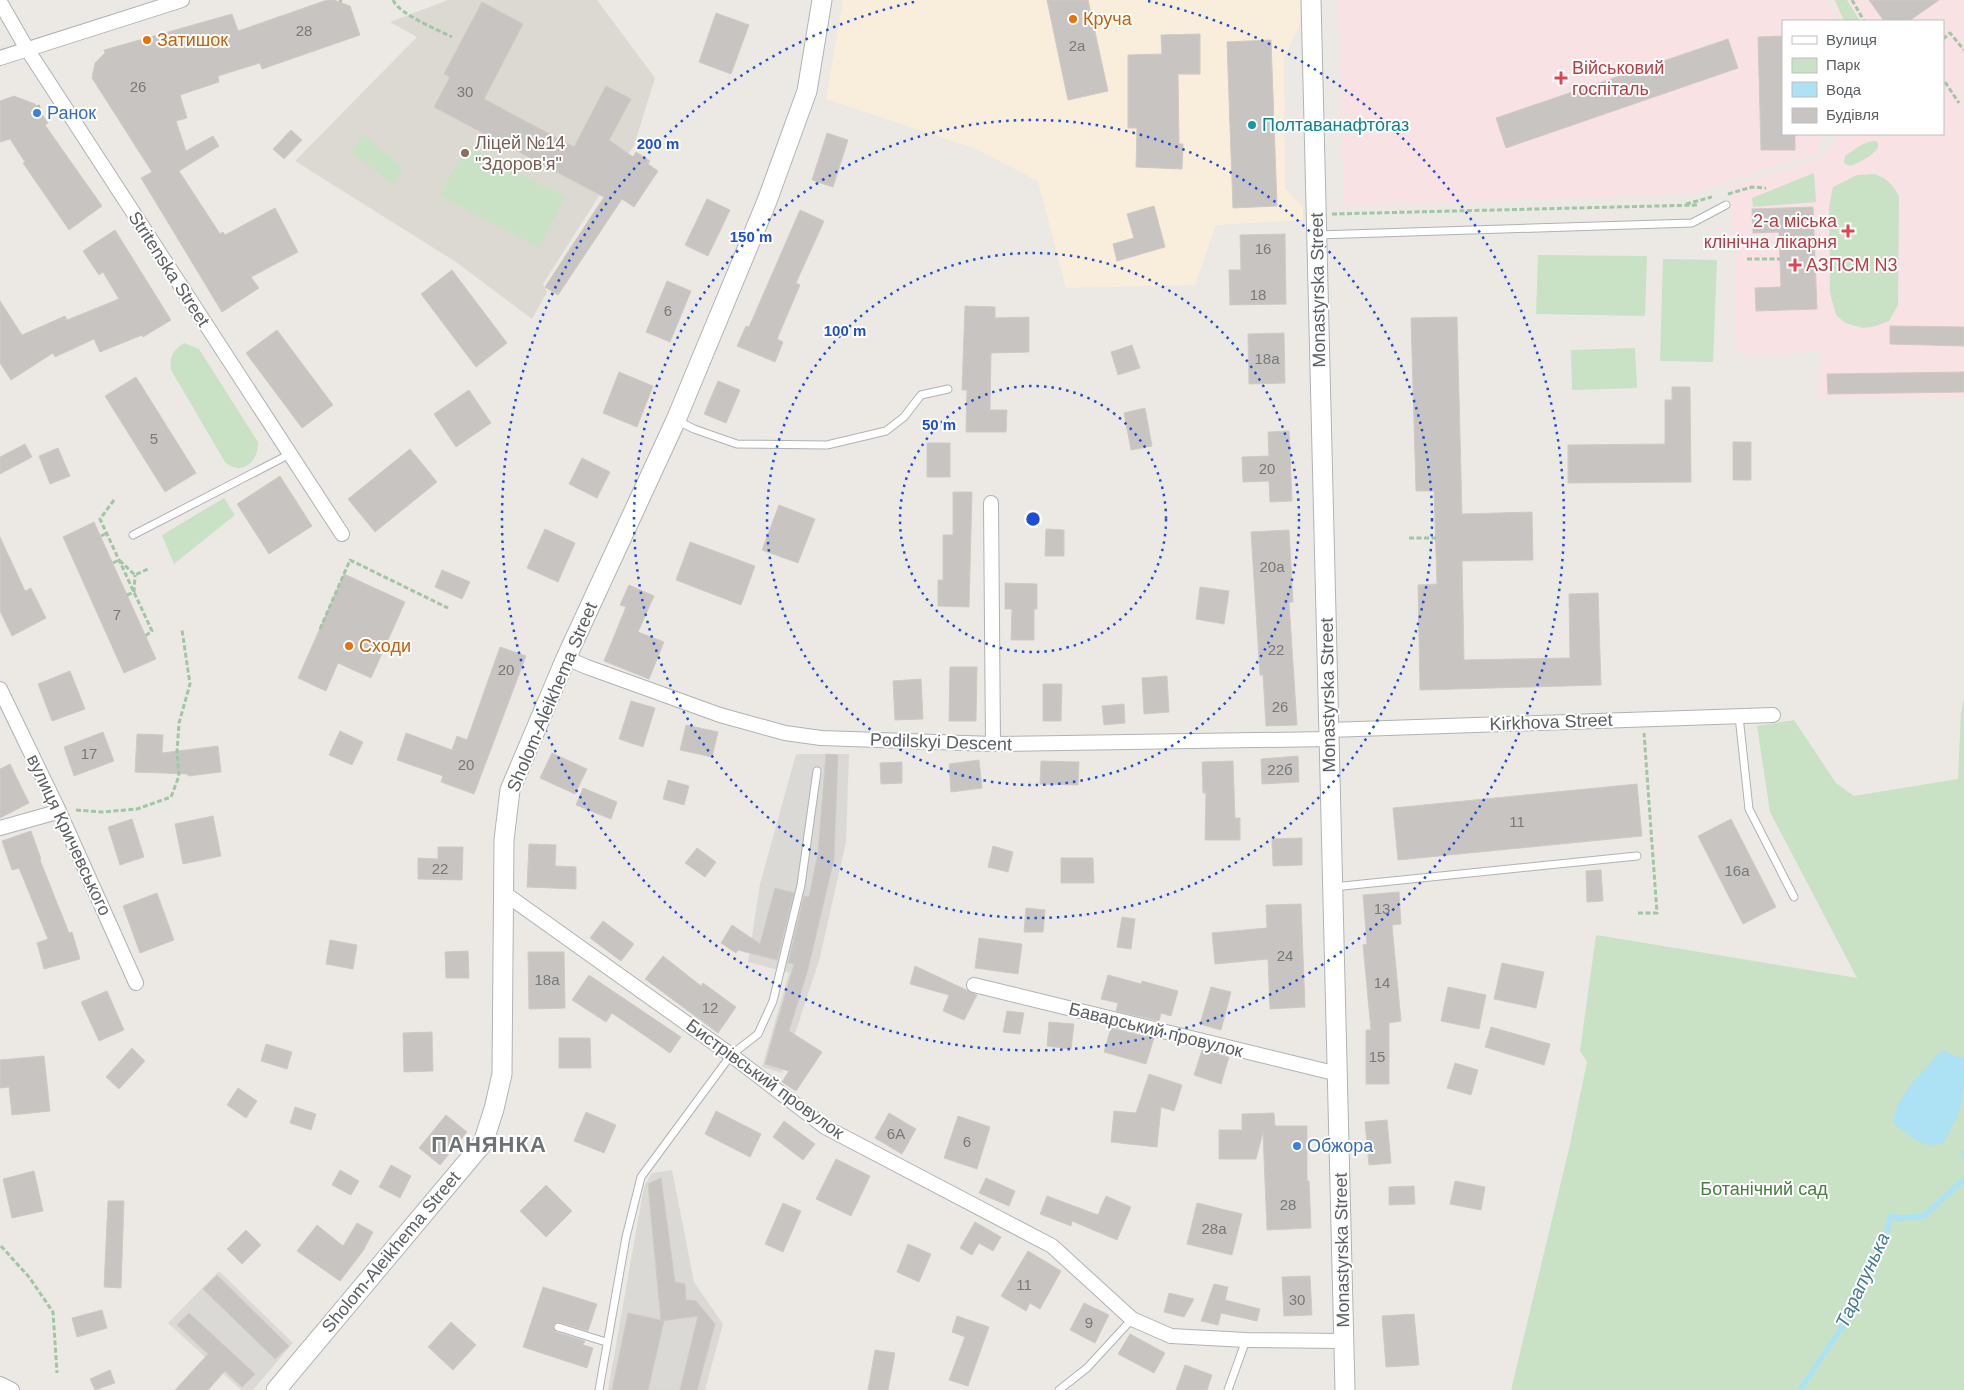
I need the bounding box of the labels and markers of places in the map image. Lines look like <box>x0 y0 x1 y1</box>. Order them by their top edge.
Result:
place label: Круча <box>1083 9 1133 29</box>
marker: Круча <box>1067 13 1079 25</box>
place label: Затишок <box>157 30 228 50</box>
marker: Затишок <box>141 34 153 46</box>
place label: Військовий госпіталь <box>1572 58 1664 99</box>
marker: Військовий госпіталь <box>1554 71 1568 85</box>
place label: Ранок <box>47 103 96 123</box>
marker: Ранок <box>31 107 43 119</box>
place label: Полтаванафтогаз <box>1262 115 1409 135</box>
marker: Полтаванафтогаз <box>1246 119 1258 131</box>
place label: Ліцей №14 "Здоров'я" <box>475 133 565 174</box>
marker: Ліцей №14 "Здоров'я" <box>459 147 471 159</box>
place label: 2-а міська клінічна лікарня <box>1704 211 1838 252</box>
marker: 2-а міська клінічна лікарня <box>1841 224 1855 238</box>
place label: АЗПСМ N3 <box>1806 255 1897 275</box>
marker: АЗПСМ N3 <box>1788 258 1802 272</box>
centre of rings <box>1024 510 1042 528</box>
place label: Сходи <box>359 636 411 656</box>
marker: Сходи <box>343 640 355 652</box>
place label: Обжора <box>1307 1136 1374 1156</box>
marker: Обжора <box>1291 1140 1303 1152</box>

